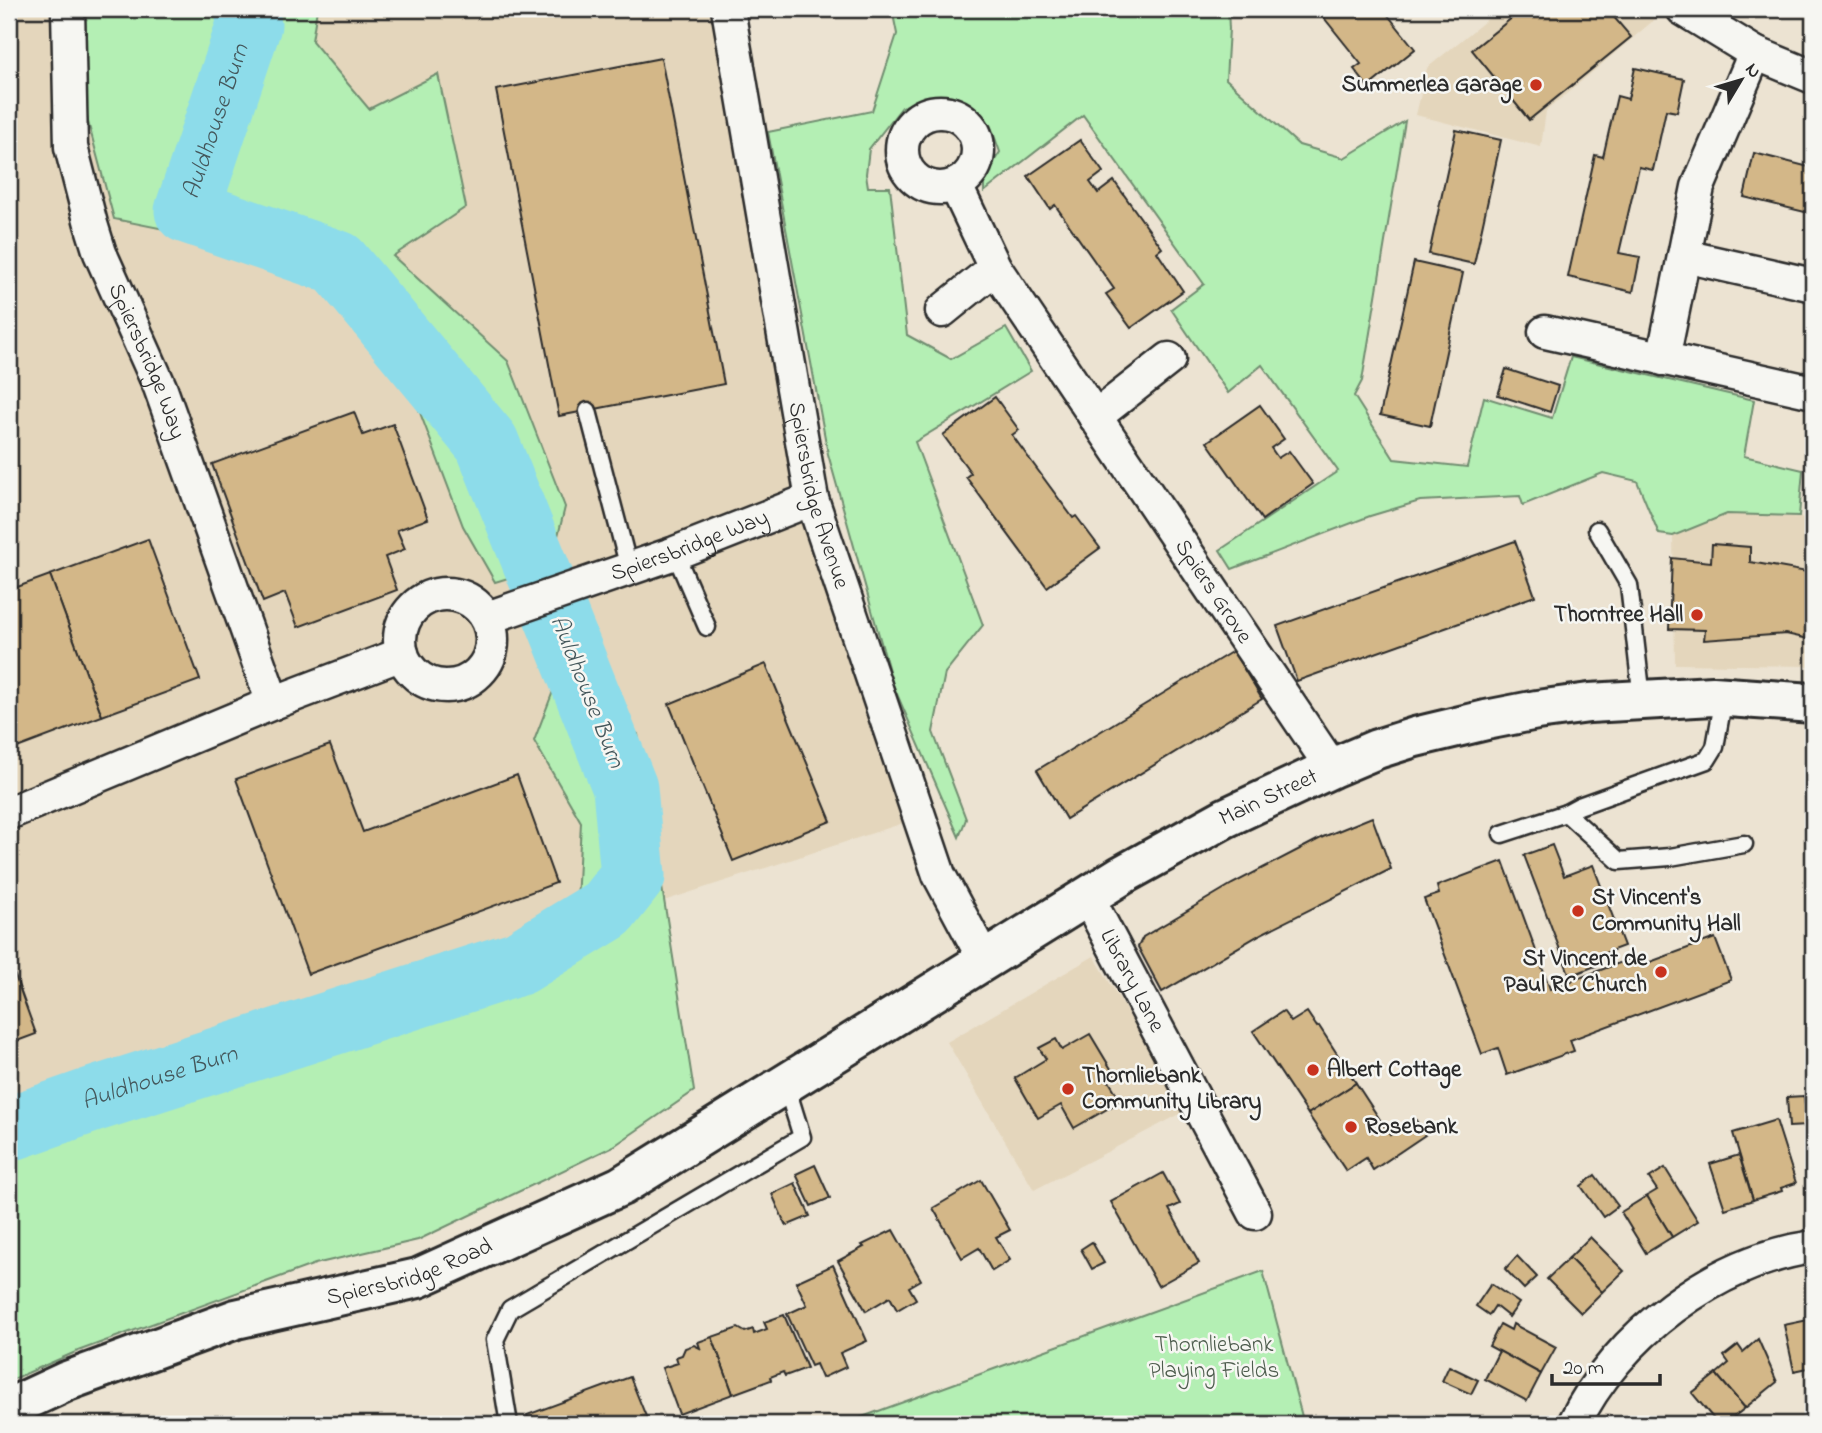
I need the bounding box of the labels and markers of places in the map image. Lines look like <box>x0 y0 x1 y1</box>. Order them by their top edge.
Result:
place label: Summerlea Garage <box>1342 69 1523 104</box>
marker: Summerlea Garage <box>1528 77 1544 93</box>
place label: Thorntree Hall <box>1554 599 1683 632</box>
marker: Thorntree Hall <box>1689 607 1705 623</box>
place label: St Vincent's Community Hall <box>1592 882 1741 943</box>
marker: St Vincent's Community Hall <box>1570 903 1586 919</box>
place label: St Vincent de Paul RC Church <box>1504 943 1648 1002</box>
marker: St Vincent de Paul RC Church <box>1653 964 1669 980</box>
place label: Albert Cottage <box>1327 1054 1462 1089</box>
place label: Thornliebank Community Library <box>1082 1060 1262 1121</box>
marker: Albert Cottage <box>1305 1062 1321 1078</box>
marker: Thornliebank Community Library <box>1060 1081 1076 1097</box>
place label: Rosebank <box>1365 1111 1459 1144</box>
marker: Rosebank <box>1343 1119 1359 1135</box>

